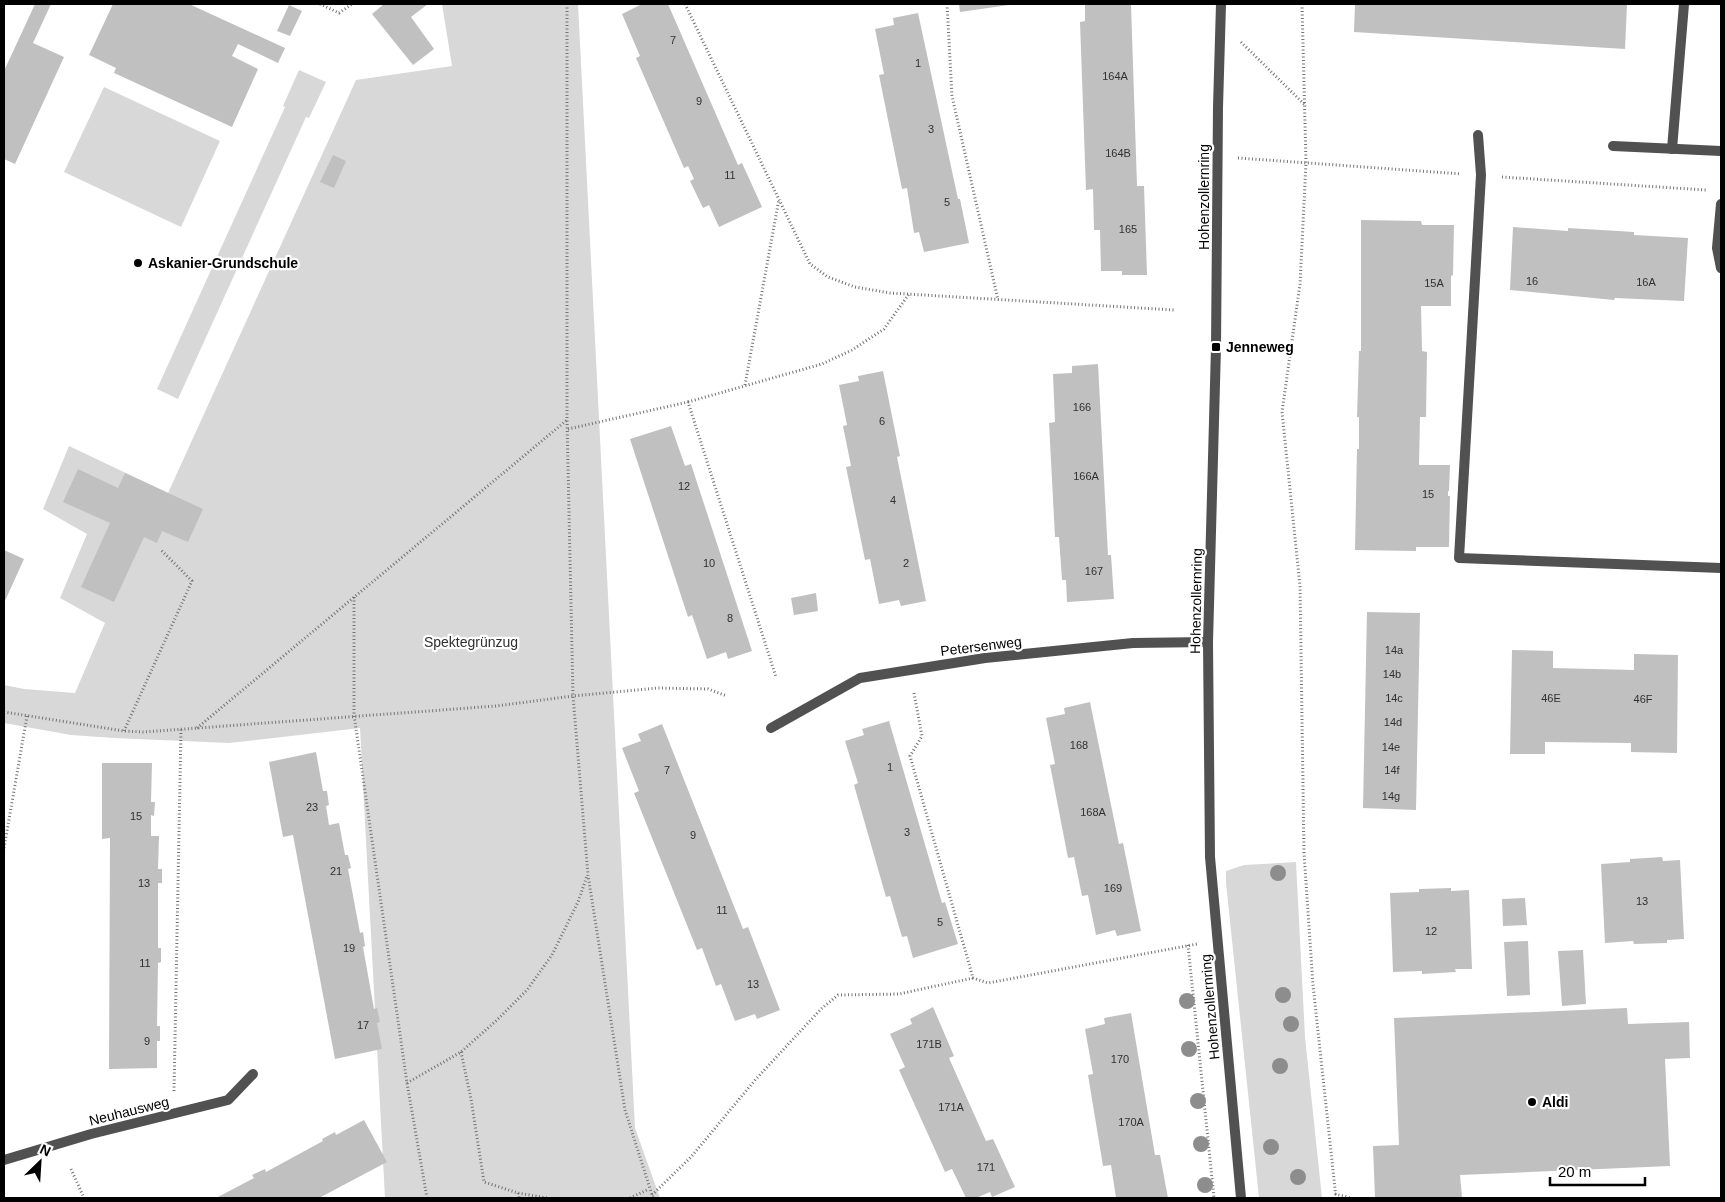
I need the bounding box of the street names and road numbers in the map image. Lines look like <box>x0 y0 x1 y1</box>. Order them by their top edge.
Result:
street label: Hohenzollernring <box>1196 144 1212 250</box>
street label: Hohenzollernring <box>1187 548 1205 654</box>
street label: Petersenweg <box>939 633 1023 659</box>
street label: Hohenzollernring <box>1197 954 1223 1060</box>
street label: Neuhausweg <box>87 1093 171 1129</box>

